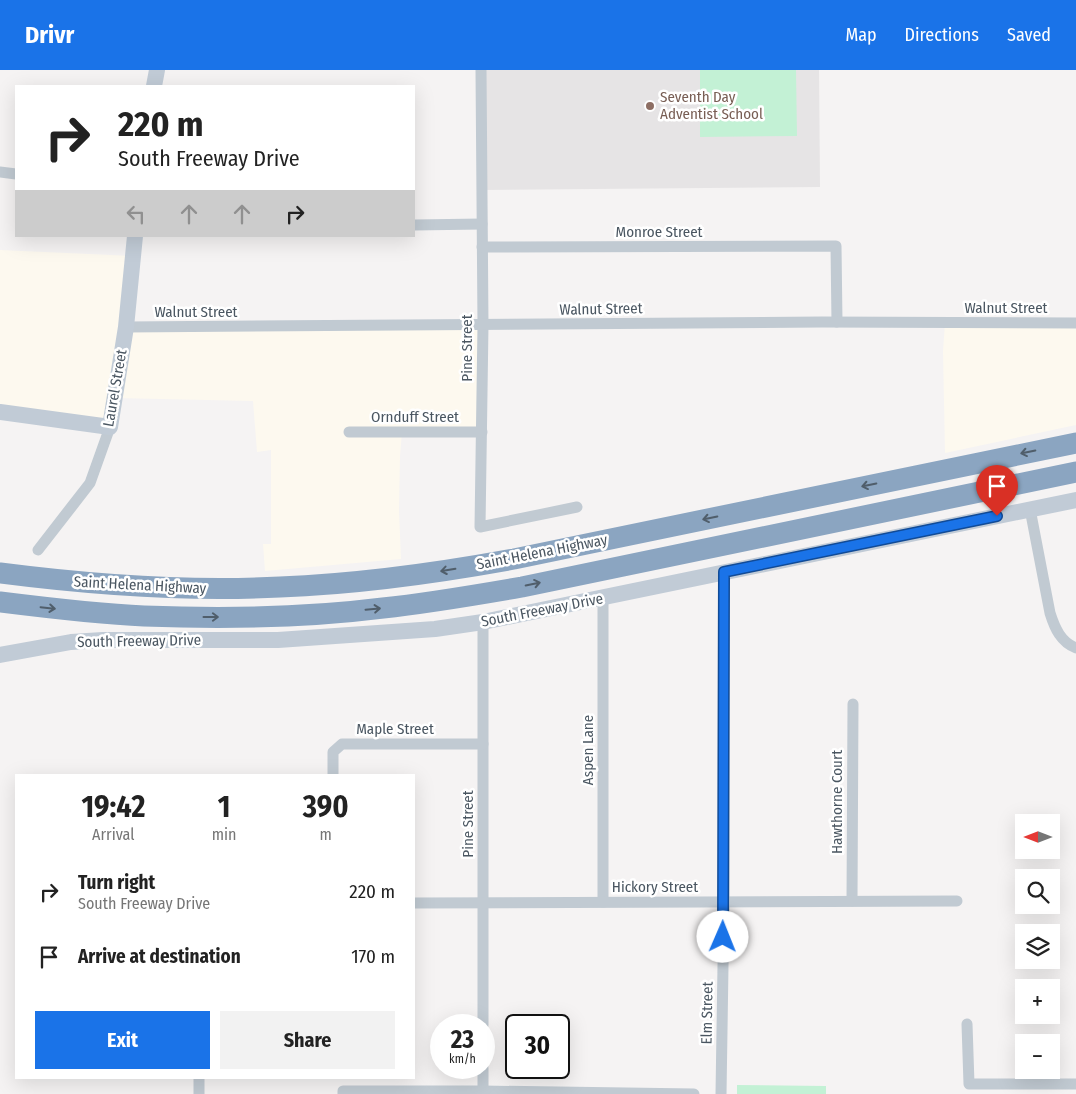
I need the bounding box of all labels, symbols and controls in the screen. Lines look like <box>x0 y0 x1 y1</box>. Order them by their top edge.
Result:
text: Drivr <box>25 21 74 49</box>
text: Map <box>845 24 877 46</box>
text: Directions <box>905 24 979 46</box>
text: Saved <box>1007 24 1051 46</box>
place label: Seventh Day Adventist School <box>660 88 763 123</box>
marker: Seventh Day Adventist School <box>644 100 656 112</box>
text: 220 m <box>118 103 204 145</box>
icon: right <box>35 105 100 170</box>
text: South Freeway Drive <box>118 145 300 172</box>
icon: left <box>122 200 150 228</box>
icon: ahead <box>175 200 203 228</box>
icon: ahead <box>228 200 256 228</box>
icon: right <box>281 200 309 228</box>
street label: Monroe Street <box>616 223 703 241</box>
street label: Walnut Street <box>559 299 643 319</box>
street label: Walnut Street <box>964 299 1048 317</box>
street label: Walnut Street <box>154 303 238 321</box>
street label: Pine Street <box>458 314 476 382</box>
street label: Laurel Street <box>99 348 131 428</box>
street label: Ornduff Street <box>371 408 459 426</box>
one-way arrow <box>1021 448 1037 458</box>
pin <box>976 465 1018 516</box>
icon: arrive <box>983 472 1011 500</box>
one-way arrow <box>862 481 878 490</box>
one-way arrow <box>702 514 718 523</box>
street label: Saint Helena Highway <box>475 530 609 574</box>
one-way arrow <box>440 566 456 576</box>
street label: Saint Helena Highway <box>73 573 207 597</box>
one-way arrow <box>525 579 541 589</box>
street label: South Freeway Drive <box>479 589 605 631</box>
one-way arrow <box>40 603 56 613</box>
one-way arrow <box>364 605 380 614</box>
one-way arrow <box>202 612 218 622</box>
street label: South Freeway Drive <box>77 631 201 651</box>
street label: Aspen Lane <box>579 715 597 785</box>
street label: Maple Street <box>356 720 434 738</box>
street label: Hawthorne Court <box>828 750 846 854</box>
text: 19:42 <box>81 789 145 825</box>
text: 1 <box>218 789 230 825</box>
text: 390 <box>303 789 349 825</box>
street label: Pine Street <box>459 790 477 858</box>
north arrow <box>1015 814 1060 859</box>
map controls <box>1015 814 1060 1079</box>
text: Arrival <box>92 825 135 844</box>
text: min <box>212 825 236 844</box>
text: m <box>320 825 332 844</box>
button: search <box>1015 869 1060 914</box>
text: Turn right <box>78 871 155 894</box>
icon: right <box>35 878 63 906</box>
street label: Hickory Street <box>612 878 698 896</box>
text: 220 m <box>349 880 395 903</box>
text: South Freeway Drive <box>78 894 210 913</box>
position arrow <box>696 910 748 962</box>
button: layers <box>1015 924 1060 969</box>
icon: arrive <box>35 943 63 971</box>
text: Arrive at destination <box>78 945 241 968</box>
text: 170 m <box>351 945 395 968</box>
button: + <box>1015 979 1060 1024</box>
street label: Elm Street <box>697 981 717 1045</box>
button: Exit <box>35 1011 210 1069</box>
button: Share <box>220 1011 395 1069</box>
speed limit sign: 30 <box>505 1014 570 1079</box>
text: 23 <box>451 1025 474 1055</box>
button: − <box>1015 1034 1060 1079</box>
text: km/h <box>449 1052 476 1066</box>

